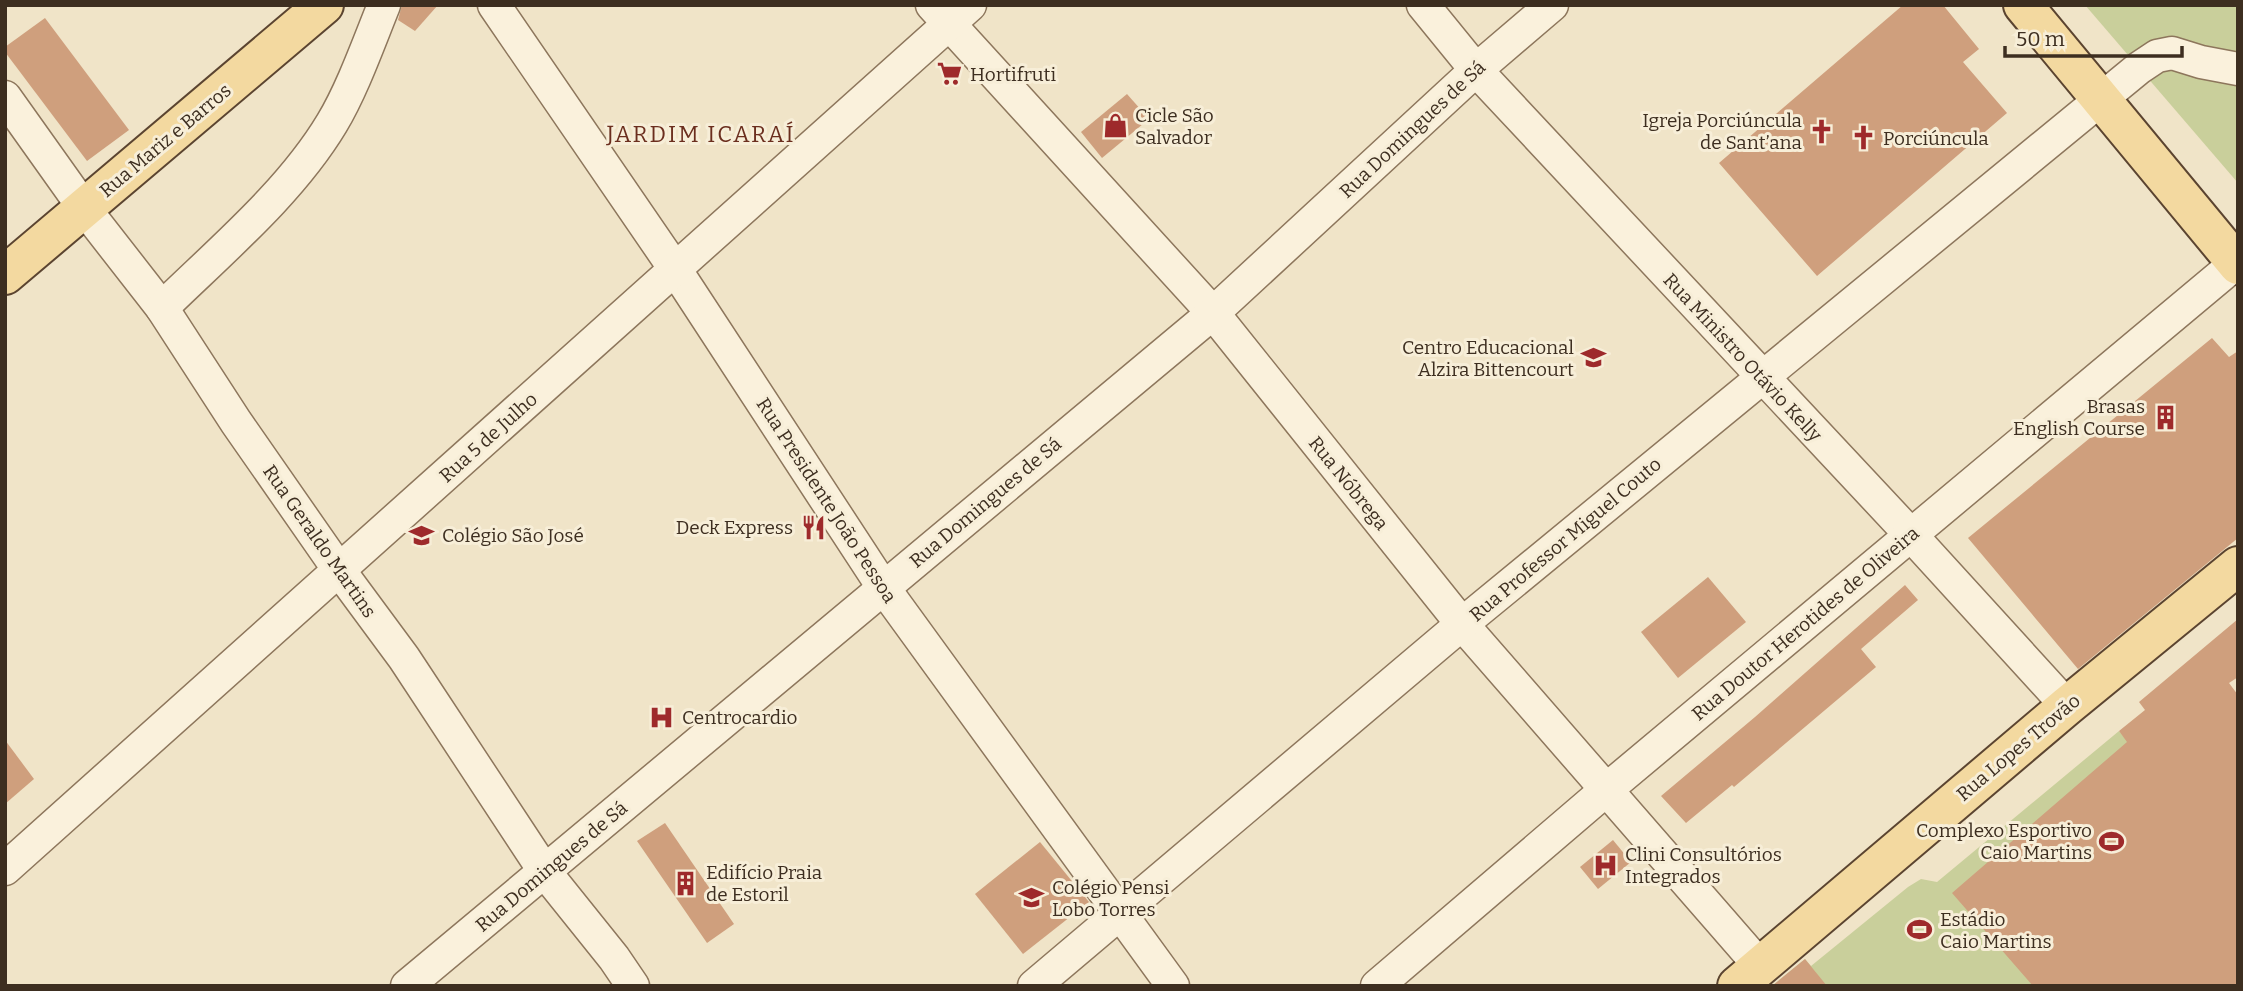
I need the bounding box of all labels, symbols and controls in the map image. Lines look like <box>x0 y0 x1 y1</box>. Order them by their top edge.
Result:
scale bar <box>2005 14 2182 58</box>
text: 50 m <box>2016 26 2065 52</box>
street label: Rua Domingues de Sá <box>1335 55 1490 203</box>
supermarket icon: Hortifruti <box>936 60 964 88</box>
place label: Hortifruti <box>970 63 1056 86</box>
street label: Rua Mariz e Barros <box>95 79 236 202</box>
place label: Cicle São Salvador <box>1135 104 1214 149</box>
place label: Igreja Porciúncula de Sant’ana <box>1642 109 1803 154</box>
shop icon: Cicle São Salvador <box>1101 112 1129 140</box>
church icon: Igreja Porciúncula de Sant’ana <box>1808 117 1836 145</box>
district label: JARDIM ICARAÍ <box>605 120 796 148</box>
church icon: Porciúncula <box>1849 124 1877 152</box>
place label: Porciúncula <box>1883 127 1989 150</box>
street label: Rua Ministro Otávio Kelly <box>1659 268 1827 447</box>
place label: Centro Educacional Alzira Bittencourt <box>1402 336 1574 381</box>
school or university icon: Centro Educacional Alzira Bittencourt <box>1580 344 1608 372</box>
street label: Rua 5 de Julho <box>435 387 542 487</box>
street label: Rua Presidente João Pessoa <box>752 393 902 608</box>
place label: Brasas English Course <box>2013 395 2145 440</box>
building icon: Brasas English Course <box>2151 403 2179 431</box>
street label: Rua Domingues de Sá <box>905 432 1066 573</box>
street label: Rua Nóbrega <box>1304 432 1394 535</box>
street label: Rua Professor Miguel Couto <box>1465 452 1666 626</box>
street label: Rua Geraldo Martins <box>258 460 381 622</box>
restaurant icon: Deck Express <box>799 513 827 541</box>
place label: Deck Express <box>676 516 793 539</box>
school or university icon: Colégio São José <box>408 521 436 549</box>
street label: Rua Doutor Herotides de Oliveira <box>1687 521 1924 725</box>
place label: Colégio São José <box>442 524 584 547</box>
street label: Rua Lopes Trovão <box>1952 689 2085 806</box>
hospital icon: Centrocardio <box>648 703 676 731</box>
place label: Centrocardio <box>682 706 798 729</box>
street label: Rua Domingues de Sá <box>471 796 632 937</box>
place label: Complexo Esportivo Caio Martins <box>1916 819 2092 864</box>
sports icon: Complexo Esportivo Caio Martins <box>2098 827 2126 855</box>
place label: Clini Consultórios Integrados <box>1625 843 1782 888</box>
hospital icon: Clini Consultórios Integrados <box>1591 851 1619 879</box>
place label: Edifício Praia de Estoril <box>706 861 823 906</box>
building icon: Edifício Praia de Estoril <box>672 869 700 897</box>
place label: Colégio Pensi Lobo Torres <box>1052 876 1170 921</box>
school or university icon: Colégio Pensi Lobo Torres <box>1018 884 1046 912</box>
place label: Estádio Caio Martins <box>1940 908 2052 953</box>
sports icon: Estádio Caio Martins <box>1906 916 1934 944</box>

